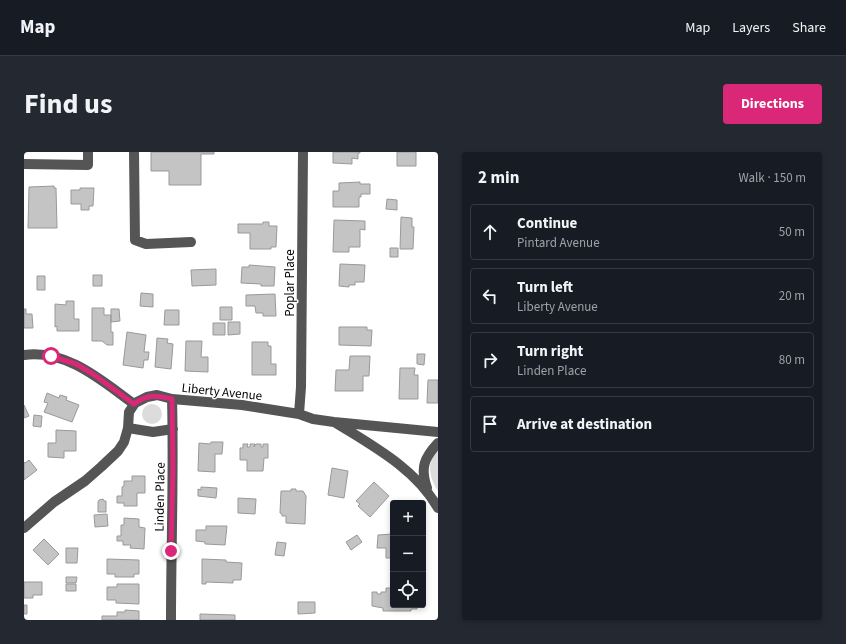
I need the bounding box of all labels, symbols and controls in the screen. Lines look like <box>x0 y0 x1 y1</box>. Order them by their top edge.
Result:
text: Map <box>20 14 55 41</box>
text: Map <box>685 18 710 38</box>
text: Layers <box>732 18 770 38</box>
text: Share <box>792 18 826 38</box>
text: Find us <box>24 84 112 124</box>
button: Directions <box>723 84 822 124</box>
text: 2 min <box>478 166 519 190</box>
text: Walk · 150 m <box>738 169 806 187</box>
text: Continue <box>517 213 577 234</box>
icon: ahead <box>479 221 501 243</box>
text: 50 m <box>779 223 805 241</box>
text: Pintard Avenue <box>517 234 600 252</box>
street label: Poplar Place <box>281 249 299 317</box>
text: Turn left <box>517 277 573 298</box>
icon: left <box>479 285 501 307</box>
text: 20 m <box>779 287 805 305</box>
text: Liberty Avenue <box>517 298 598 316</box>
text: Turn right <box>517 341 583 362</box>
route start <box>42 347 60 365</box>
icon: right <box>479 349 501 371</box>
text: 80 m <box>779 351 805 369</box>
text: Linden Place <box>517 362 586 380</box>
street label: Liberty Avenue <box>181 379 263 405</box>
icon: arrive <box>479 413 501 435</box>
text: Arrive at destination <box>517 414 652 435</box>
street label: Linden Place <box>150 462 170 532</box>
map controls <box>390 500 426 608</box>
button: + <box>390 500 426 536</box>
button: − <box>390 536 426 572</box>
route end <box>162 542 180 560</box>
button: locate <box>390 572 426 608</box>

